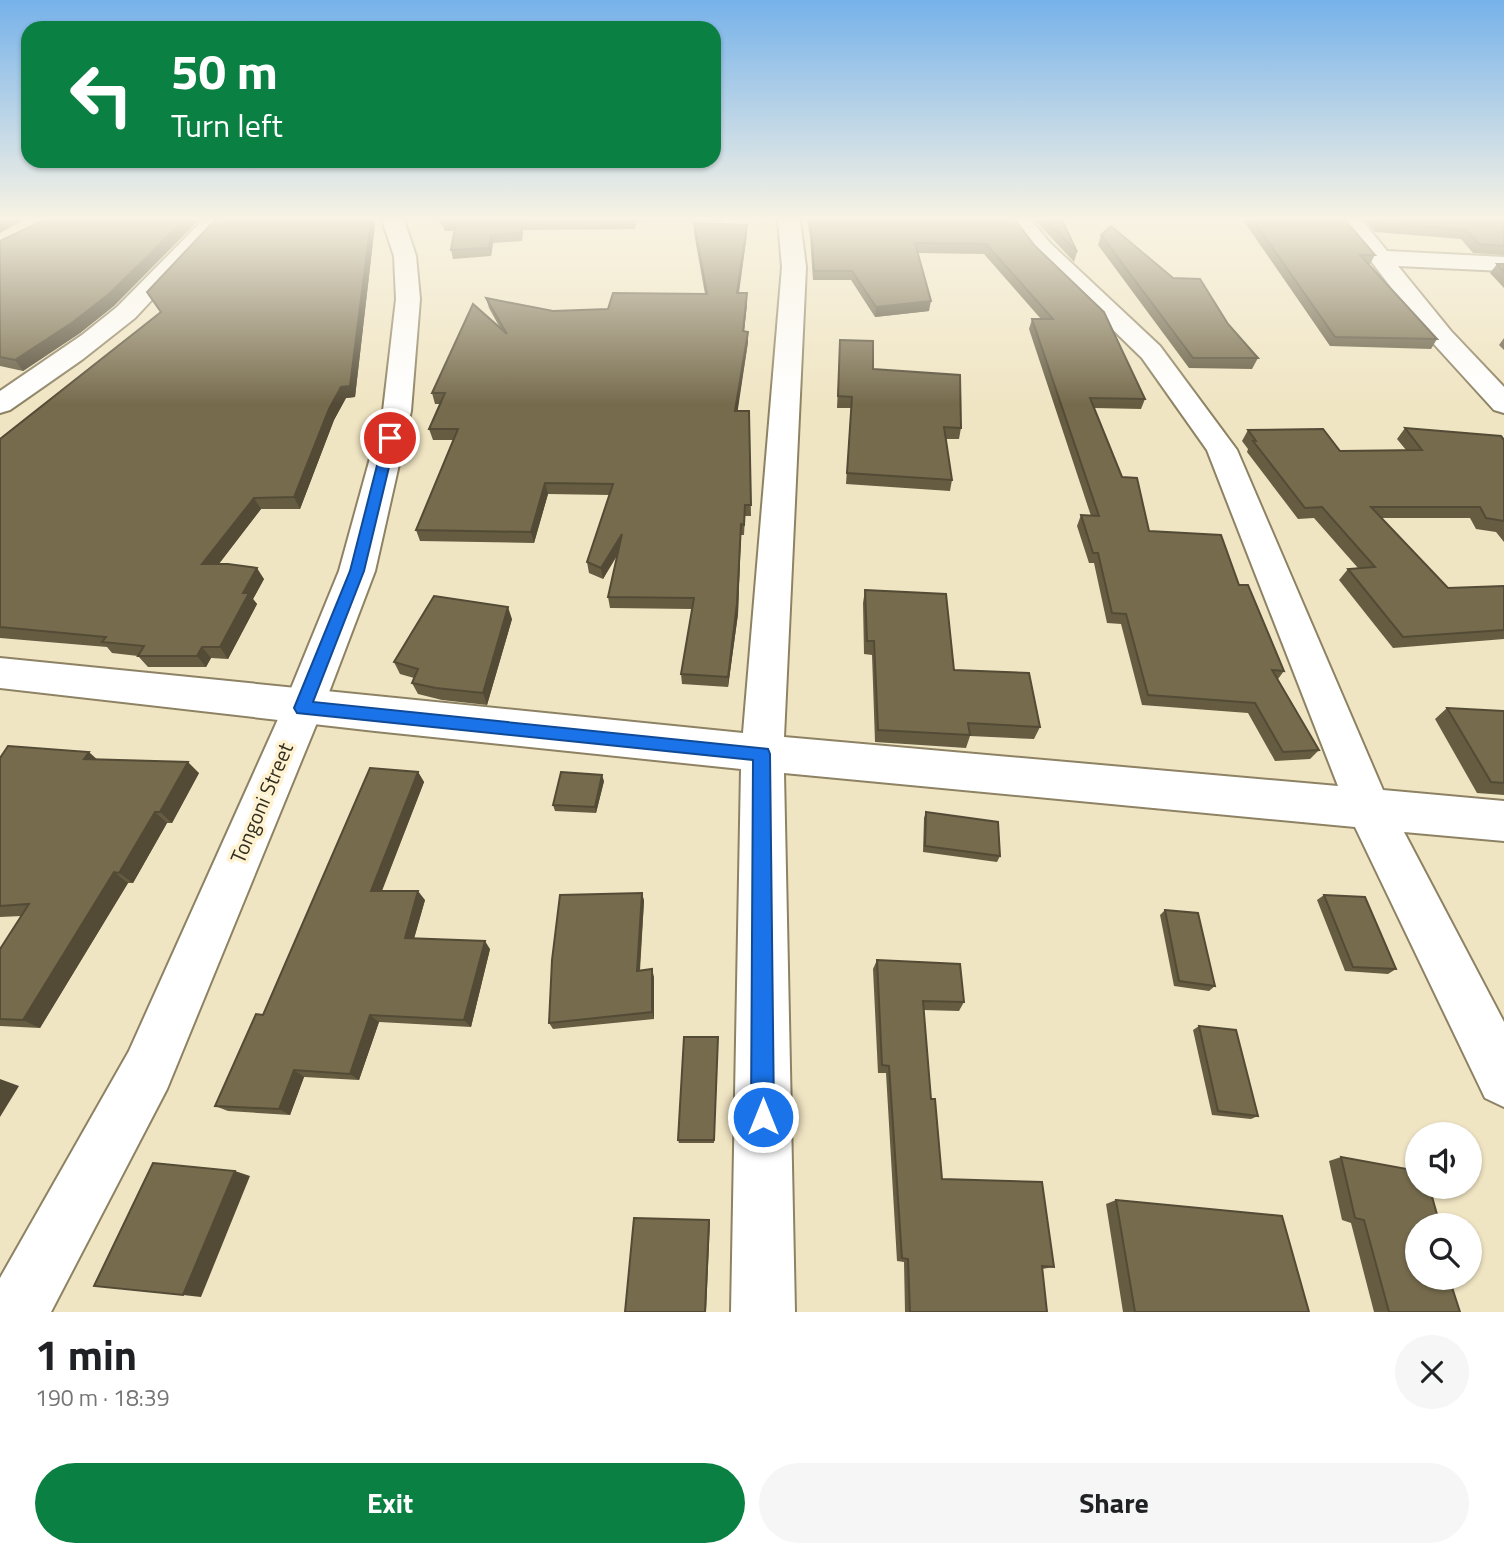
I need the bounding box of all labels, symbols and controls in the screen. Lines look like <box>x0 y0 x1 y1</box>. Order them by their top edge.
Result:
text: 50 m <box>171 33 278 108</box>
icon: left <box>56 49 147 140</box>
text: Turn left <box>171 101 283 149</box>
pin <box>360 408 420 468</box>
icon: arrive <box>371 419 409 457</box>
street label: Tongoni Street <box>221 737 301 868</box>
position arrow <box>726 1080 800 1154</box>
map controls <box>1405 1122 1482 1290</box>
button: sound <box>1405 1122 1482 1199</box>
button: search <box>1405 1213 1482 1290</box>
text: 1 min <box>35 1322 137 1386</box>
button: close <box>1395 1335 1469 1409</box>
text: 190 m · 18:39 <box>35 1380 170 1415</box>
button: Exit <box>35 1463 745 1543</box>
button: Share <box>759 1463 1469 1543</box>

